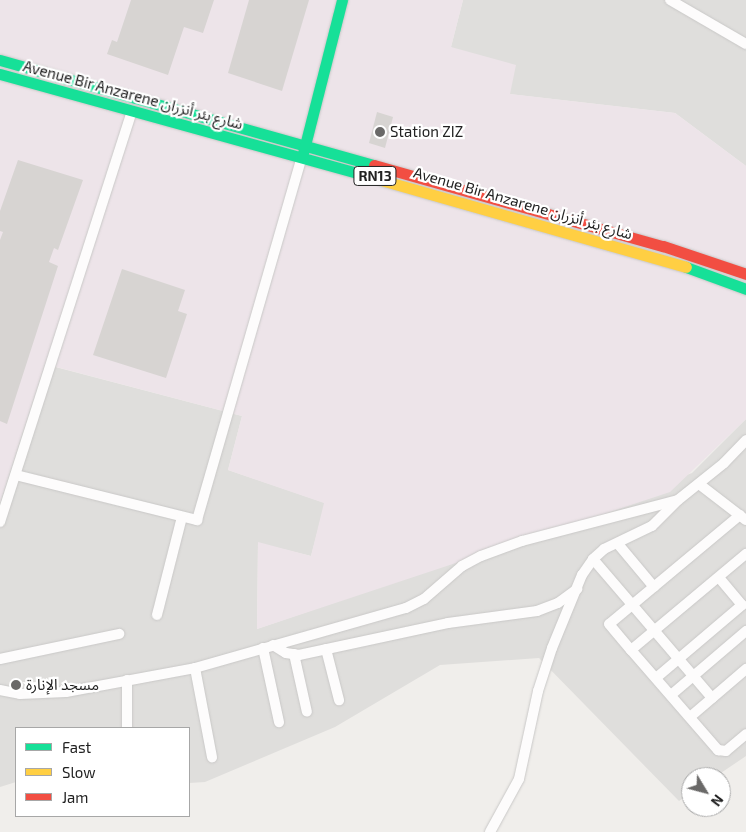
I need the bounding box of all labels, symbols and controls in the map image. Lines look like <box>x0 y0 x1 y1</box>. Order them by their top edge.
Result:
street label: Avenue Bir Anzarene شارع بئر أنزران <box>21 57 245 133</box>
place label: Station ZIZ <box>390 123 463 141</box>
marker: Station ZIZ <box>374 126 386 138</box>
street label: Avenue Bir Anzarene شارع بئر أنزران <box>411 163 635 243</box>
road number: RN13 <box>352 165 398 188</box>
place label: مسجد الإنارة <box>26 676 99 694</box>
marker: مسجد الإنارة <box>10 679 22 691</box>
legend <box>15 727 190 817</box>
text: Fast <box>62 738 91 756</box>
text: Slow <box>62 763 96 781</box>
north arrow <box>681 767 731 817</box>
text: Jam <box>62 788 88 806</box>
text: N <box>708 792 727 810</box>

